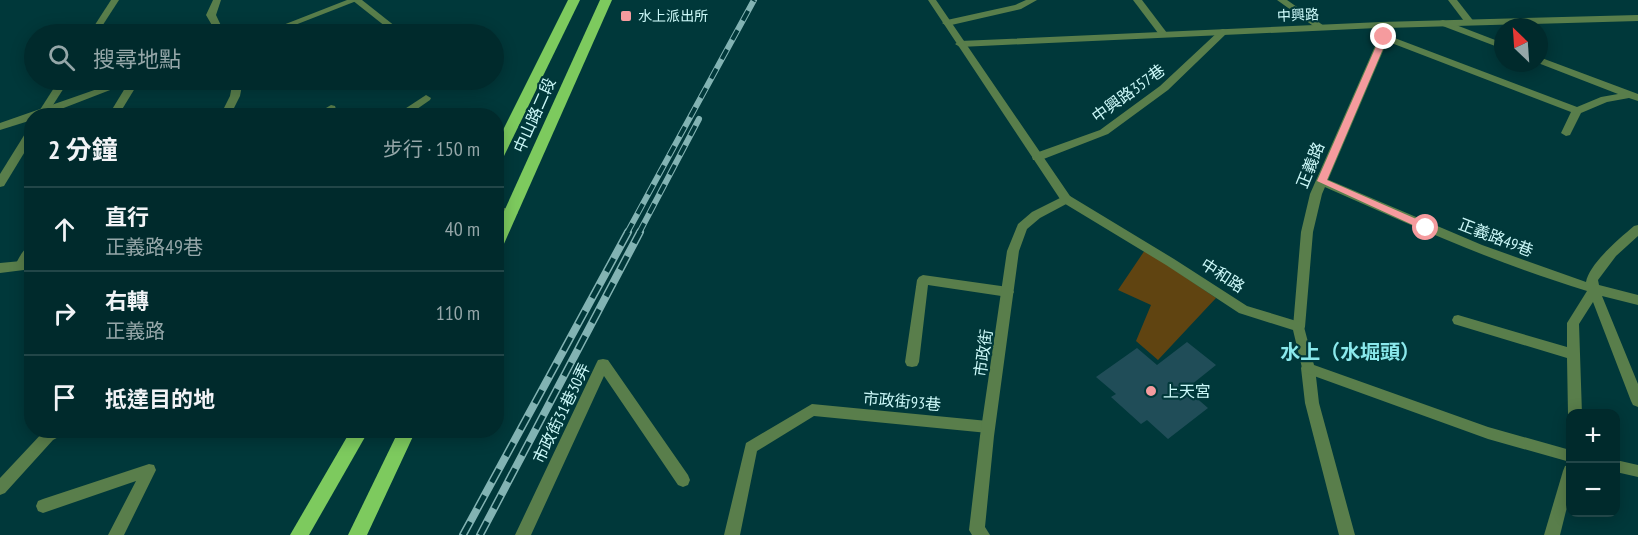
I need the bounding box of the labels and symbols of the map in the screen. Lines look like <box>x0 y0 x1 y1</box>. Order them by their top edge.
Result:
street label: 中興路 <box>1277 5 1319 25</box>
place label: 水上派出所 <box>638 7 708 25</box>
marker: 水上派出所 <box>619 9 633 23</box>
north arrow <box>1494 18 1548 72</box>
route end <box>1370 23 1396 49</box>
street label: 中興路357巷 <box>1087 60 1169 126</box>
street label: 中山路二段 <box>509 74 559 156</box>
street label: 正義路 <box>1292 139 1328 191</box>
route start <box>1412 214 1438 240</box>
street label: 正義路49巷 <box>1456 214 1536 260</box>
street label: 中和路 <box>1197 254 1249 296</box>
street label: 市政街 <box>970 328 996 378</box>
district label: 水上（水堀頭） <box>1280 339 1420 365</box>
street label: 市政街31巷30弄 <box>528 360 594 466</box>
place label: 上天宮 <box>1163 381 1211 401</box>
marker: 上天宮 <box>1144 384 1158 398</box>
street label: 市政街93巷 <box>862 388 942 414</box>

